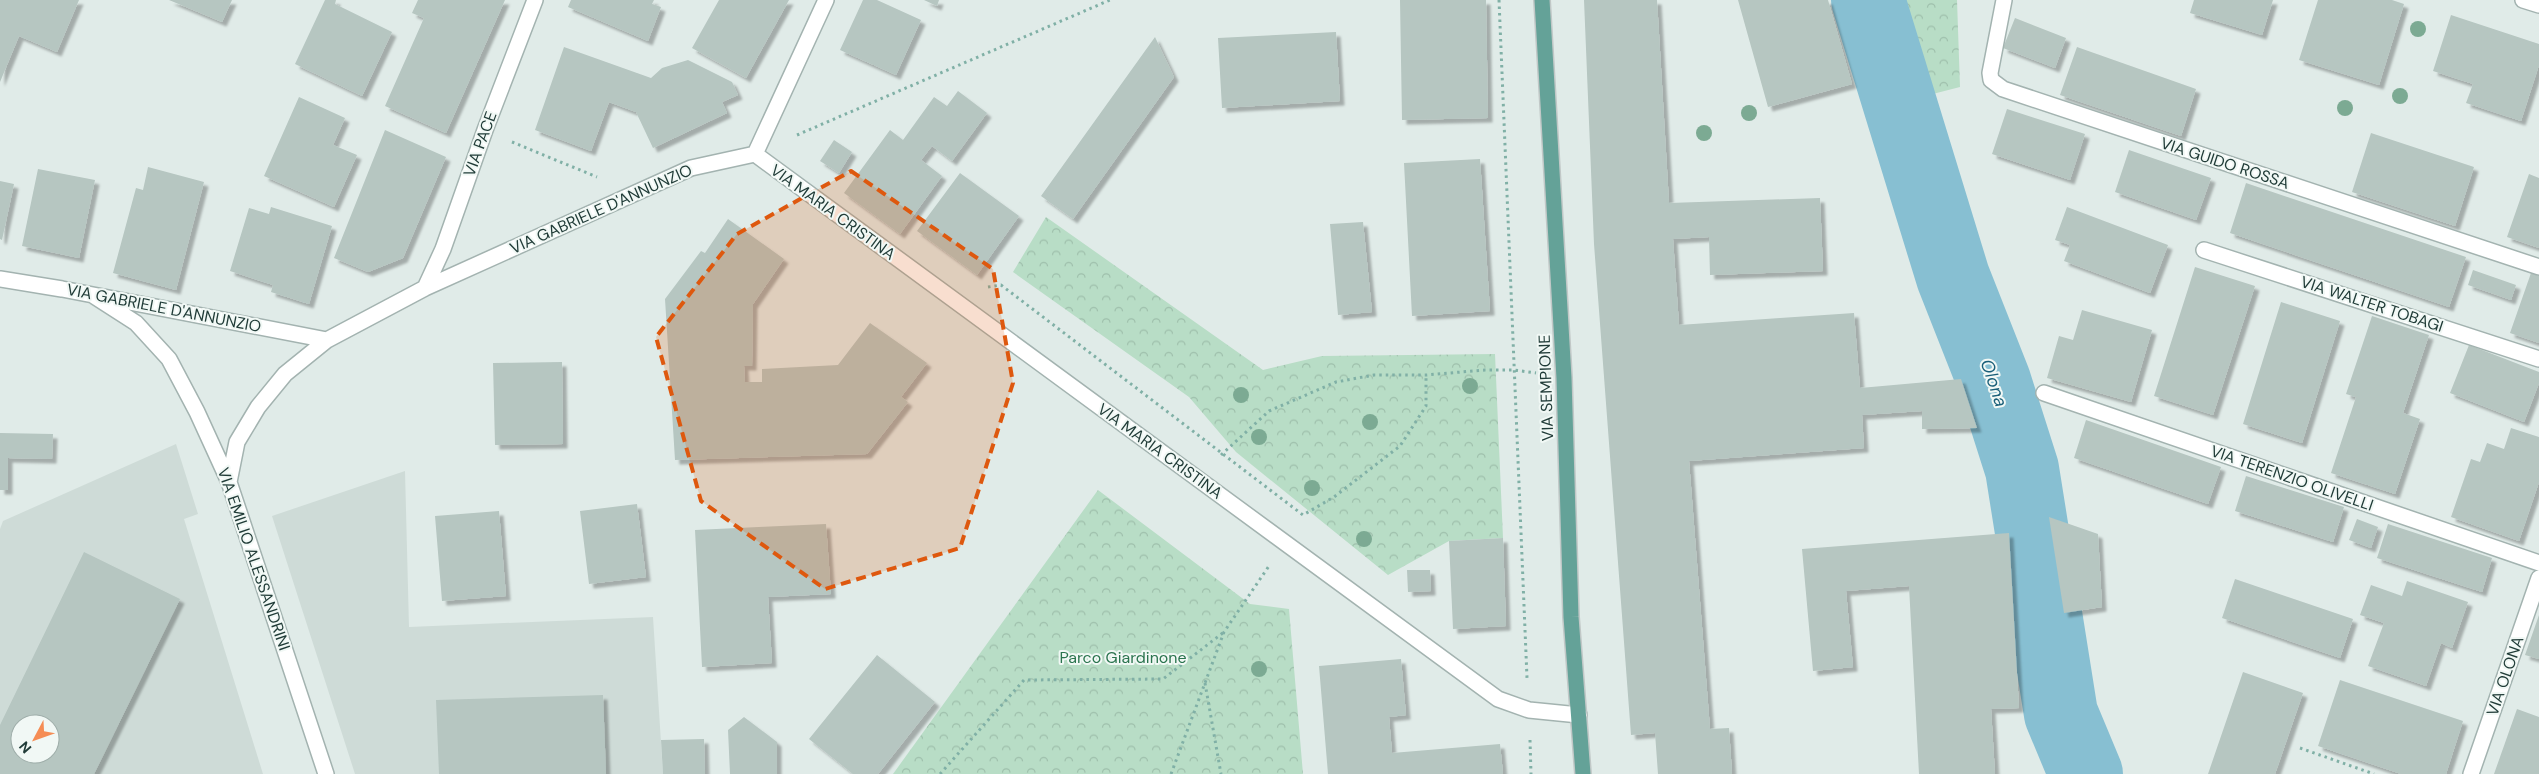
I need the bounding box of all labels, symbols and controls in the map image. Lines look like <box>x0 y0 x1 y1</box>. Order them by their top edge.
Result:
street label: VIA PACE <box>459 109 501 179</box>
street label: VIA GUIDO ROSSA <box>2158 132 2293 194</box>
street label: VIA GABRIELE D'ANNUNZIO <box>507 159 695 259</box>
street label: VIA MARIA CRISTINA <box>766 160 900 265</box>
street label: VIA WALTER TOBAGI <box>2298 271 2446 337</box>
street label: VIA GABRIELE D'ANNUNZIO <box>65 279 263 337</box>
street label: VIA SEMPIONE <box>1534 334 1558 442</box>
water label: Olona <box>1975 356 2013 410</box>
street label: VIA MARIA CRISTINA <box>1093 399 1227 504</box>
street label: VIA TERENZIO OLIVELLI <box>2208 440 2376 516</box>
street label: VIA EMILIO ALESSANDRINI <box>213 465 295 653</box>
street label: VIA OLONA <box>2482 633 2529 719</box>
park label: Parco Giardinone <box>1059 647 1187 668</box>
north arrow <box>10 714 60 764</box>
text: N <box>15 738 35 757</box>

